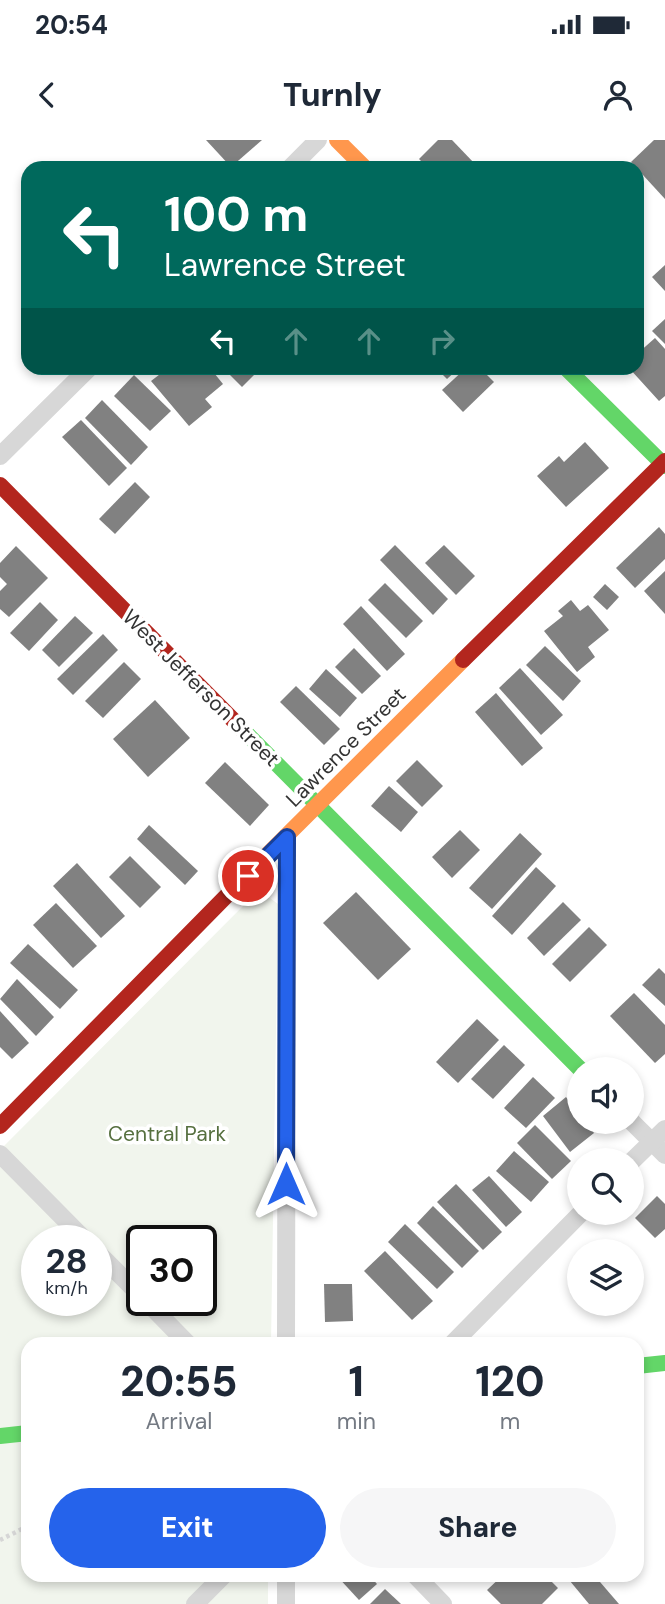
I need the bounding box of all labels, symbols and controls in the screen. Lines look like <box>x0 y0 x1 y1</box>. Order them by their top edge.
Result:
text: 20:54 <box>35 8 108 42</box>
text: Turnly <box>283 74 382 116</box>
icon: back <box>28 76 66 114</box>
icon: person <box>599 76 637 114</box>
text: 100 m <box>164 182 308 246</box>
icon: left <box>49 189 140 280</box>
text: Lawrence Street <box>164 244 406 286</box>
icon: left <box>204 322 242 360</box>
icon: ahead <box>277 322 315 360</box>
icon: ahead <box>350 322 388 360</box>
icon: right <box>423 322 461 360</box>
street label: West Jefferson Street <box>116 603 286 773</box>
street label: Lawrence Street <box>280 681 412 813</box>
pin <box>218 846 278 906</box>
icon: arrive <box>229 857 267 895</box>
map controls <box>567 1057 644 1316</box>
button: sound <box>567 1057 644 1134</box>
park label: Central Park <box>108 1120 227 1148</box>
position arrow <box>249 1147 323 1221</box>
button: search <box>567 1148 644 1225</box>
speed limit sign: 30 <box>126 1225 217 1316</box>
text: 28 <box>45 1238 88 1284</box>
button: layers <box>567 1239 644 1316</box>
text: km/h <box>45 1276 88 1300</box>
text: 20:55 <box>120 1354 237 1409</box>
text: 1 <box>349 1354 364 1409</box>
text: 120 <box>475 1354 545 1409</box>
text: Arrival <box>145 1406 212 1436</box>
text: min <box>337 1406 376 1436</box>
text: m <box>500 1406 520 1436</box>
button: Exit <box>49 1488 326 1568</box>
button: Share <box>340 1488 616 1568</box>

